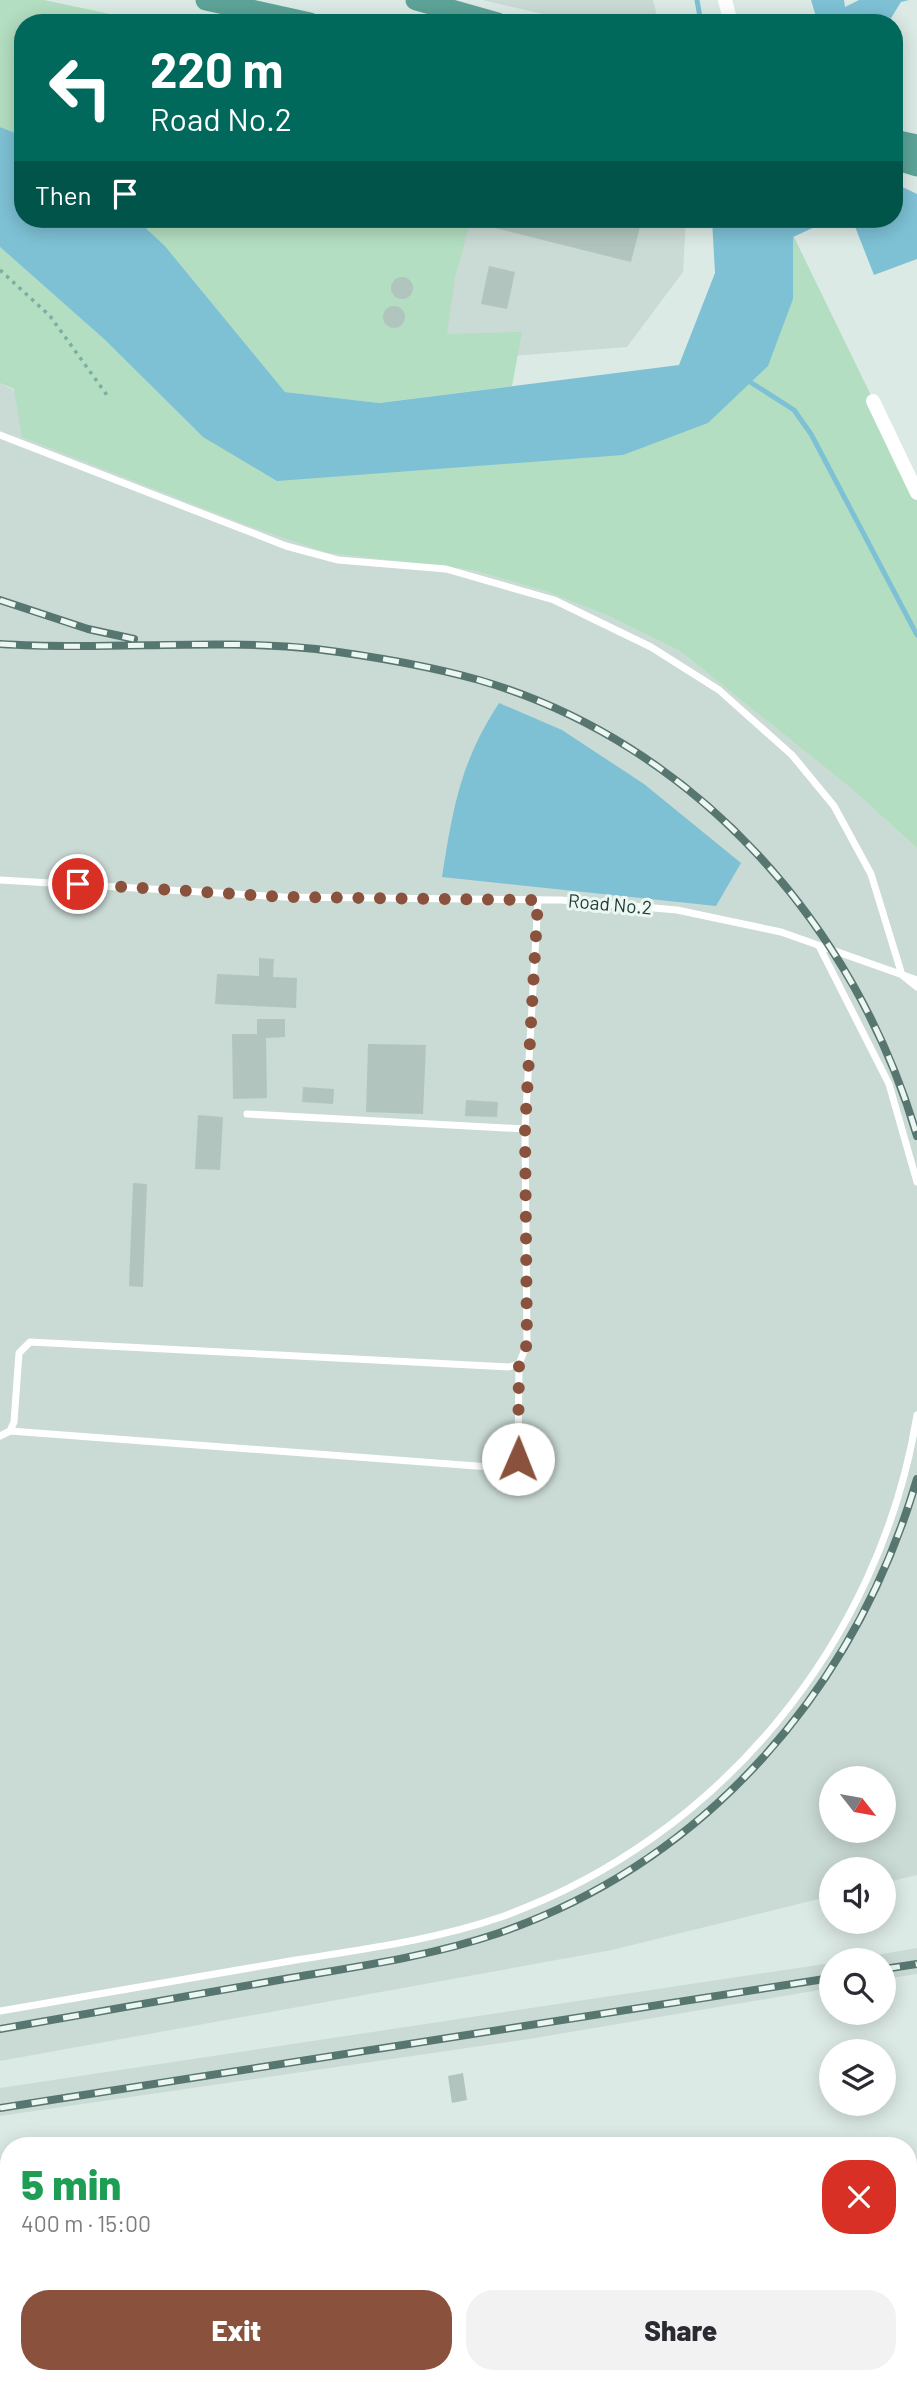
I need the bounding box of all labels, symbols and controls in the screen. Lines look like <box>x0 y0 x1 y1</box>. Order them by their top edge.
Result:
text: 220 m <box>150 39 284 98</box>
icon: left <box>35 42 126 133</box>
text: Road No.2 <box>150 99 292 137</box>
icon: arrive <box>106 175 144 213</box>
text: Then <box>35 179 92 210</box>
pin <box>48 854 108 914</box>
icon: arrive <box>59 865 97 903</box>
street label: Road No.2 <box>567 888 653 919</box>
position arrow <box>481 1422 555 1496</box>
north arrow <box>819 1766 896 1843</box>
map controls <box>819 1766 896 2116</box>
button: sound <box>819 1857 896 1934</box>
button: search <box>819 1948 896 2025</box>
button: layers <box>819 2039 896 2116</box>
text: 5 min <box>21 2158 121 2208</box>
button: close <box>822 2160 896 2234</box>
text: 400 m · 15:00 <box>21 2209 151 2237</box>
button: Exit <box>21 2290 452 2370</box>
button: Share <box>466 2290 896 2370</box>

